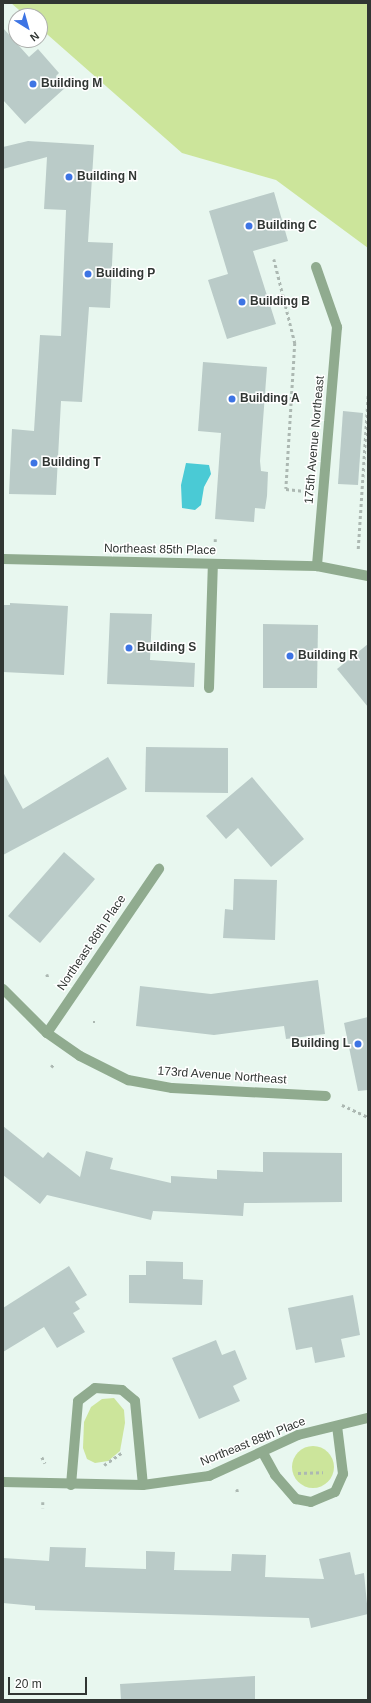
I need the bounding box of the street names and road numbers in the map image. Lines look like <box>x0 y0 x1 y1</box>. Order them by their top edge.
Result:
street label: 175th Avenue Northeast <box>302 375 328 505</box>
street label: Northeast 85th Place <box>104 542 216 558</box>
street label: Northeast 86th Place <box>55 893 129 993</box>
street label: 173rd Avenue Northeast <box>157 1064 287 1088</box>
street label: Northeast 88th Place <box>198 1414 308 1470</box>

